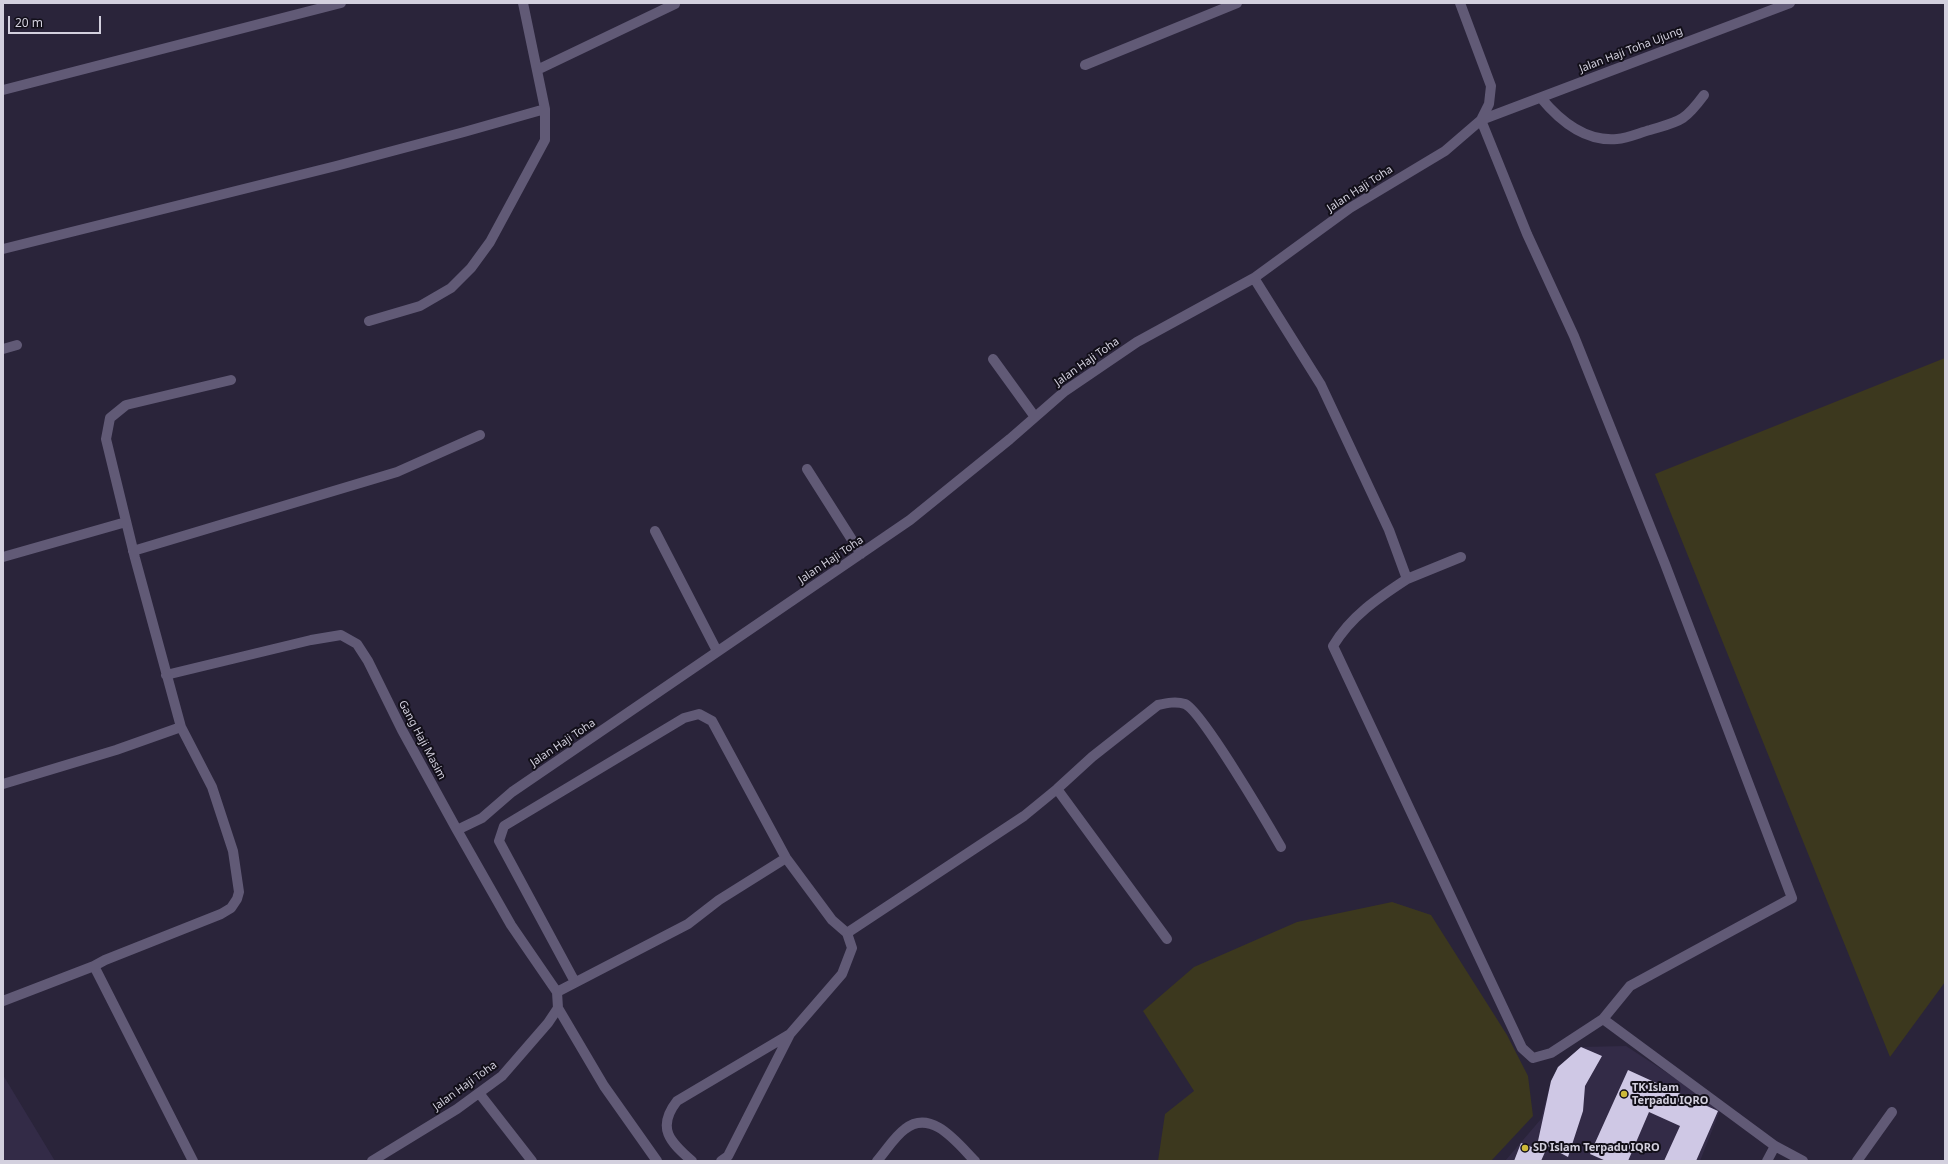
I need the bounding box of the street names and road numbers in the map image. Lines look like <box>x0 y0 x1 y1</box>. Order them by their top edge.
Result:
street label: Jalan Haji Toha Ujung <box>1577 24 1685 76</box>
street label: Jalan Haji Toha <box>1325 163 1395 215</box>
street label: Jalan Haji Toha <box>1052 335 1122 389</box>
street label: Jalan Haji Toha <box>796 533 866 587</box>
street label: Gang Haji Masim <box>396 698 448 782</box>
street label: Jalan Haji Toha <box>528 716 598 770</box>
street label: Jalan Haji Toha <box>431 1058 499 1114</box>

